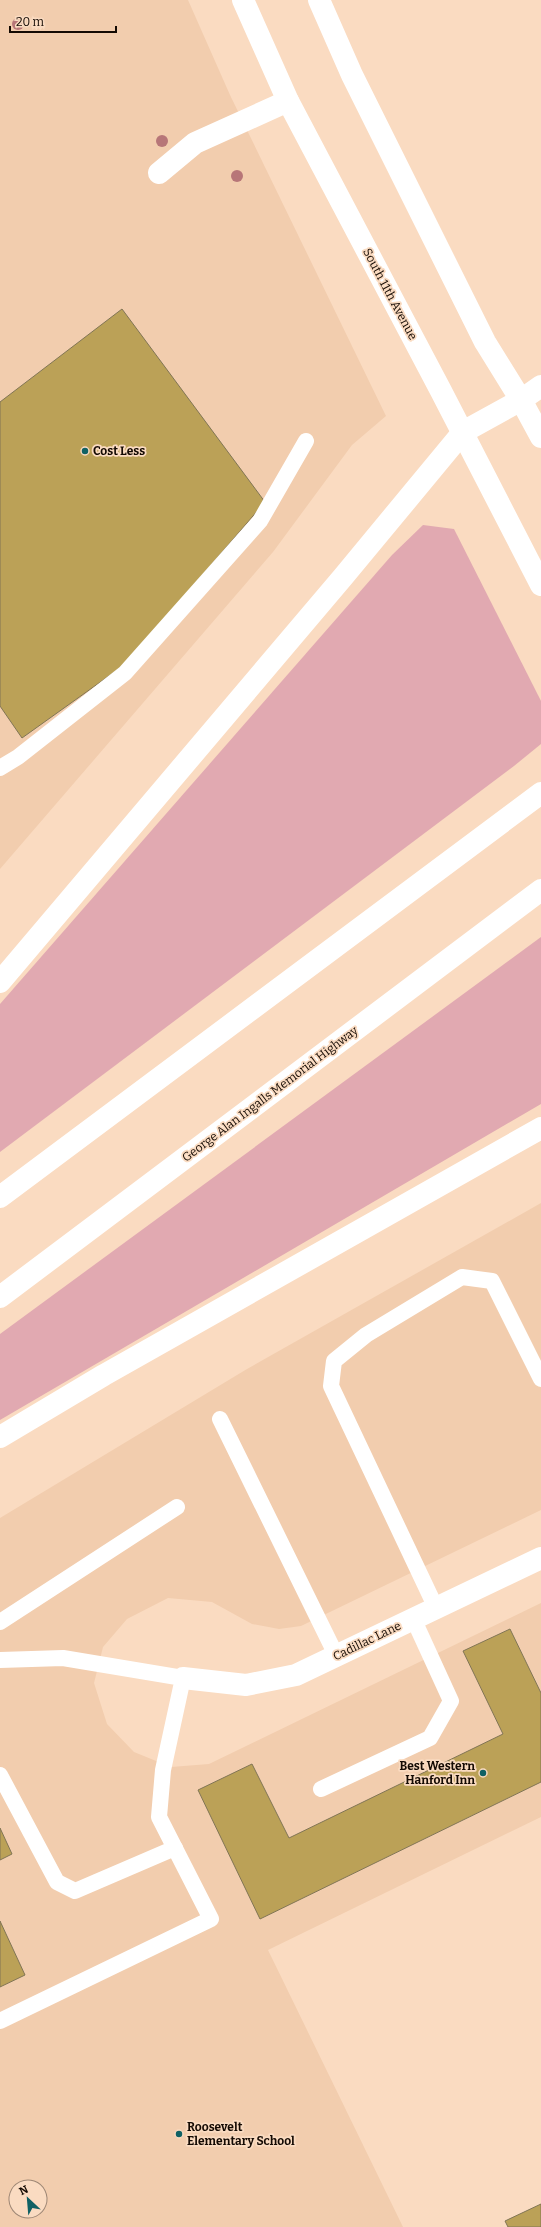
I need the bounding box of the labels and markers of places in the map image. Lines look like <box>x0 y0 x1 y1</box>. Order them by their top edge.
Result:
place label: Cost Less <box>93 444 145 458</box>
marker: Cost Less <box>80 446 90 456</box>
place label: Best Western Hanford Inn <box>400 1759 475 1787</box>
marker: Best Western Hanford Inn <box>478 1768 488 1778</box>
place label: Roosevelt Elementary School <box>187 2120 295 2148</box>
marker: Roosevelt Elementary School <box>174 2129 184 2139</box>

